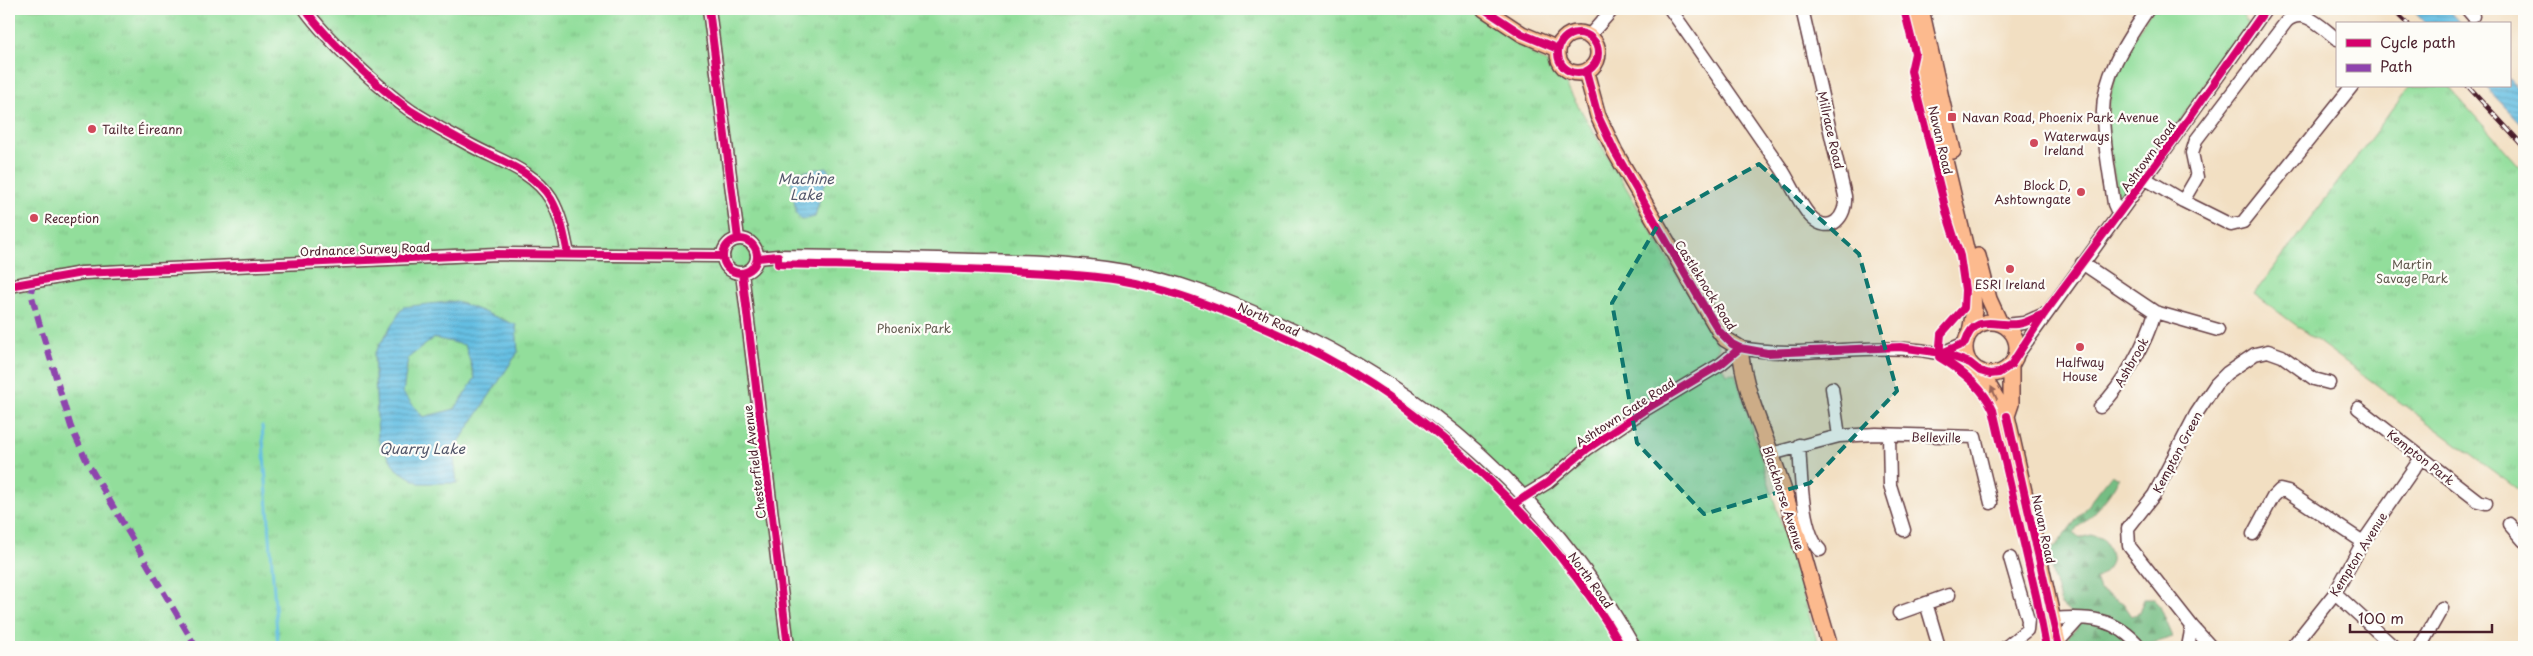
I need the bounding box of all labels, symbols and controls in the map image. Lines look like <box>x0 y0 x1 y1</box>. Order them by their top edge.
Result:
legend <box>2336 22 2510 88</box>
text: Cycle path <box>2380 30 2456 53</box>
text: Path <box>2380 54 2412 77</box>
street label: Millrace Road <box>1813 89 1849 171</box>
street label: Navan Road <box>1924 104 1958 176</box>
place label: Navan Road, Phoenix Park Avenue <box>1962 108 2159 126</box>
marker: Navan Road, Phoenix Park Avenue <box>1946 111 1958 123</box>
street label: Ashtown Road <box>2116 117 2180 195</box>
place label: Tailte Éireann <box>102 120 183 138</box>
marker: Tailte Éireann <box>86 123 98 135</box>
place label: Waterways Ireland <box>2044 127 2110 159</box>
marker: Waterways Ireland <box>2028 137 2040 149</box>
water label: Machine Lake <box>778 168 835 205</box>
place label: Block D, Ashtowngate <box>1995 176 2071 208</box>
marker: Block D, Ashtowngate <box>2075 186 2087 198</box>
place label: Reception <box>44 209 99 227</box>
marker: Reception <box>28 212 40 224</box>
street label: Castleknock Road <box>1671 236 1741 334</box>
street label: Ordnance Survey Road <box>299 238 431 260</box>
park label: Martin Savage Park <box>2376 255 2448 287</box>
marker: ESRI Ireland <box>2004 263 2016 275</box>
place label: ESRI Ireland <box>1975 275 2046 293</box>
street label: North Road <box>1235 297 1303 341</box>
park label: Phoenix Park <box>877 319 951 337</box>
street label: Ashbrook <box>2110 334 2153 390</box>
marker: Halfway House <box>2074 341 2086 353</box>
place label: Halfway House <box>2056 353 2104 385</box>
street label: Ashtown Gate Road <box>1572 373 1678 451</box>
one-way arrow <box>1990 386 1998 400</box>
street label: Chesterfield Avenue <box>738 404 770 520</box>
street label: Kempton Green <box>2148 408 2206 496</box>
street label: Kempton Park <box>2383 425 2459 489</box>
street label: Belleville <box>1911 428 1962 446</box>
water label: Quarry Lake <box>379 438 466 459</box>
street label: Blackhorse Avenue <box>1759 444 1809 553</box>
street label: Navan Road <box>2028 493 2060 565</box>
street label: Kempton Avenue <box>2325 508 2391 600</box>
street label: North Road <box>1564 548 1618 612</box>
scale bar <box>2350 601 2493 633</box>
text: 100 m <box>2358 606 2404 629</box>

